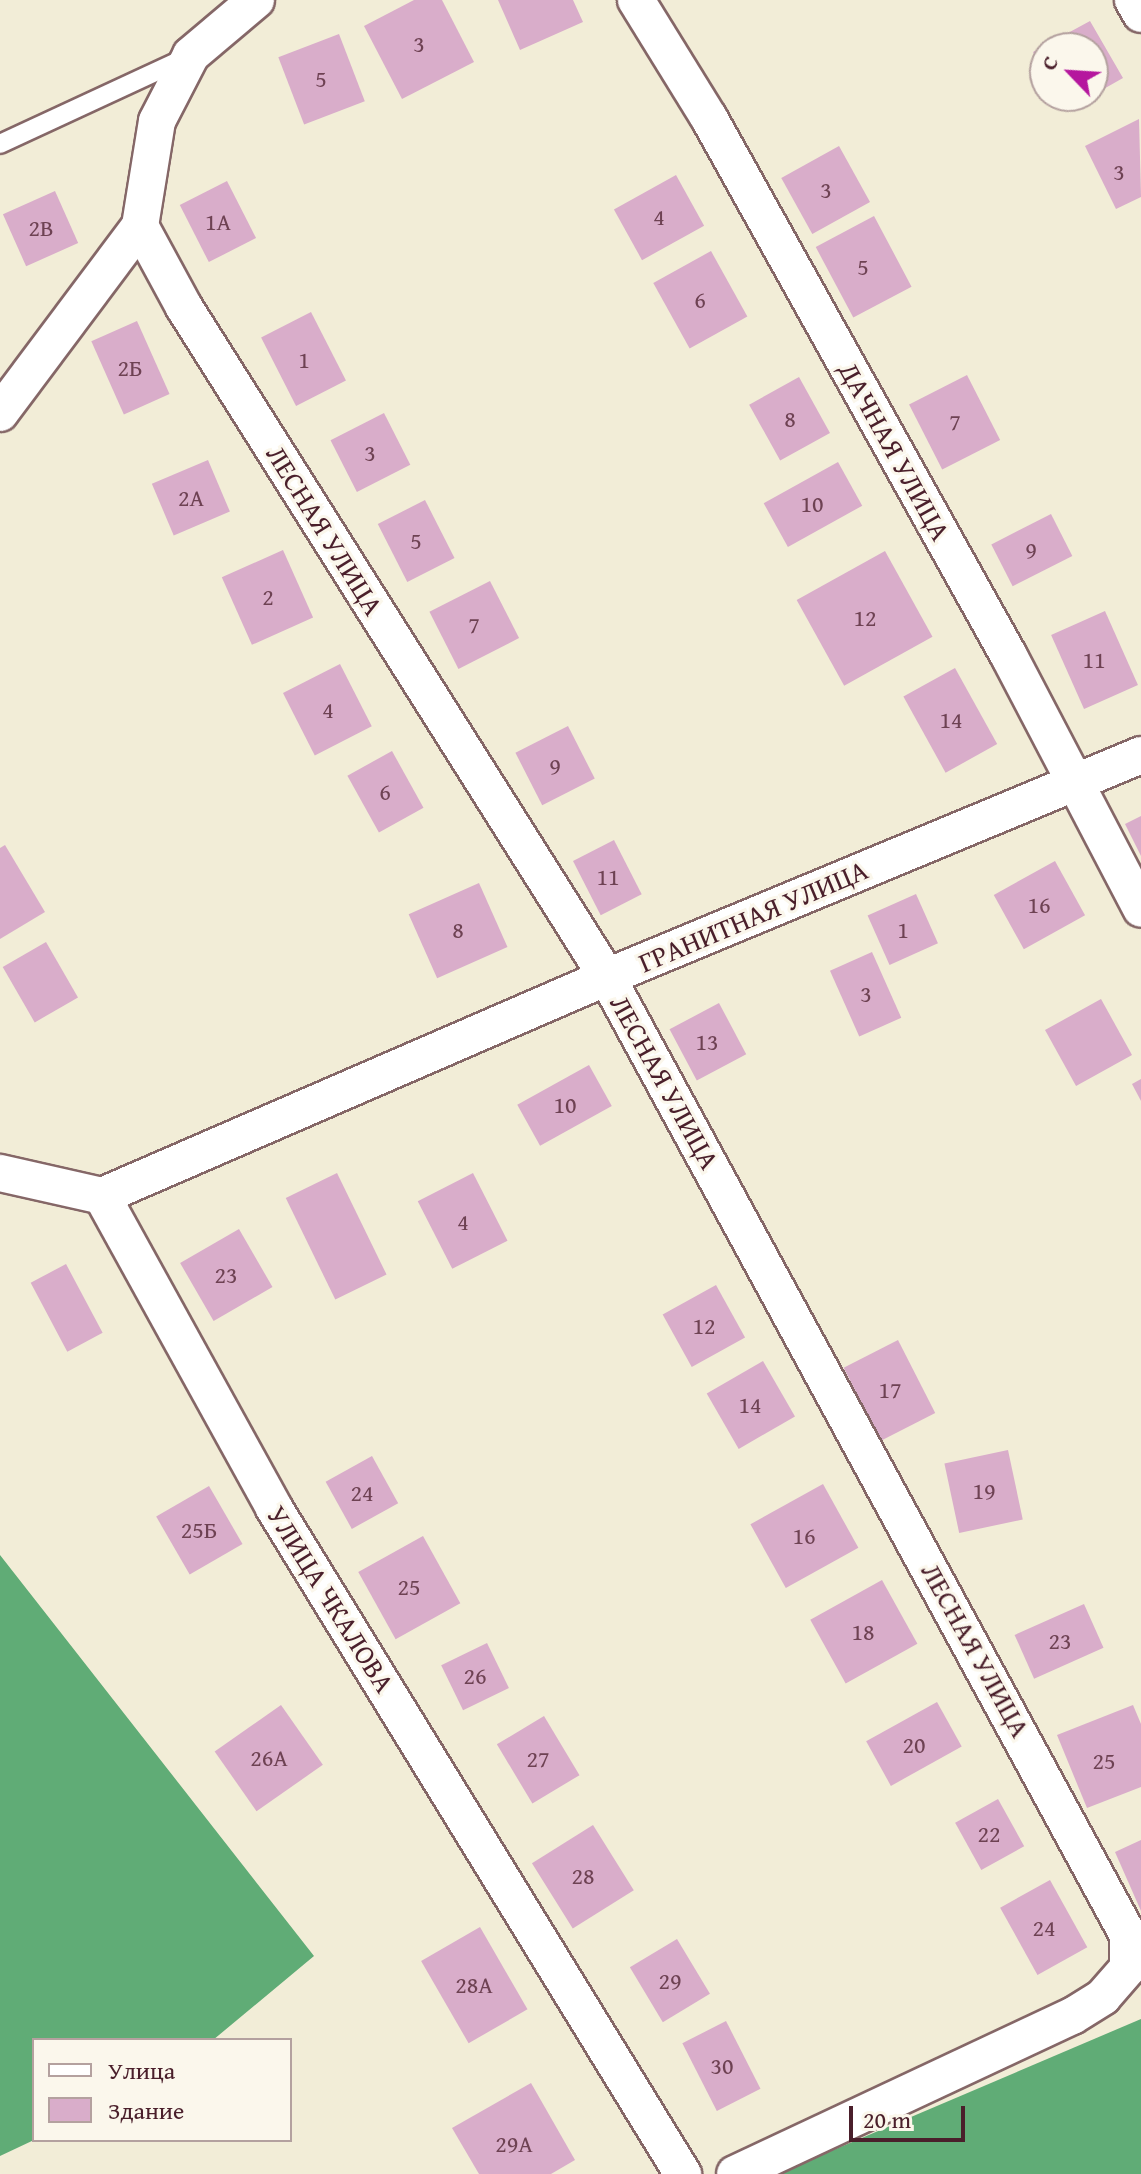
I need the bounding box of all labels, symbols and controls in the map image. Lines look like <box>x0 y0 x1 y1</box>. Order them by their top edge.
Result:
house number: 3 <box>413 30 425 58</box>
north arrow <box>1029 32 1109 112</box>
text: С <box>1032 50 1066 75</box>
house number: 5 <box>315 65 327 93</box>
house number: 3 <box>1113 158 1125 186</box>
house number: 3 <box>820 176 832 204</box>
house number: 4 <box>653 203 665 231</box>
house number: 1А <box>205 208 231 236</box>
house number: 2В <box>28 214 54 242</box>
house number: 5 <box>857 253 869 281</box>
house number: 6 <box>694 286 706 314</box>
house number: 1 <box>298 346 310 374</box>
house number: 2Б <box>117 354 143 382</box>
street label: ДАЧНАЯ УЛИЦА <box>832 356 958 546</box>
house number: 8 <box>784 405 796 433</box>
house number: 7 <box>949 408 961 436</box>
street label: ЛЕСНАЯ УЛИЦА <box>259 439 391 621</box>
house number: 3 <box>364 439 376 467</box>
house number: 2А <box>178 484 204 512</box>
house number: 10 <box>800 490 824 518</box>
house number: 5 <box>410 527 422 555</box>
house number: 9 <box>1025 536 1037 564</box>
house number: 2 <box>262 583 274 611</box>
house number: 12 <box>853 604 877 632</box>
house number: 7 <box>468 611 480 639</box>
house number: 11 <box>1082 646 1106 674</box>
house number: 4 <box>322 696 334 724</box>
house number: 14 <box>939 706 963 734</box>
house number: 9 <box>549 752 561 780</box>
house number: 6 <box>379 778 391 806</box>
street label: ГРАНИТНАЯ УЛИЦА <box>633 853 873 979</box>
house number: 11 <box>596 863 620 891</box>
house number: 16 <box>1027 891 1051 919</box>
house number: 8 <box>452 916 464 944</box>
house number: 1 <box>897 916 909 944</box>
house number: 3 <box>860 980 872 1008</box>
street label: ЛЕСНАЯ УЛИЦА <box>603 989 727 1175</box>
house number: 13 <box>695 1028 719 1056</box>
house number: 10 <box>553 1091 577 1119</box>
house number: 4 <box>457 1208 469 1236</box>
house number: 23 <box>214 1261 238 1289</box>
house number: 12 <box>692 1312 716 1340</box>
house number: 17 <box>878 1376 902 1404</box>
house number: 14 <box>738 1391 762 1419</box>
house number: 19 <box>972 1477 996 1505</box>
house number: 24 <box>350 1479 374 1507</box>
street label: УЛИЦА ЧКАЛОВА <box>260 1499 402 1699</box>
house number: 25Б <box>181 1516 217 1544</box>
house number: 16 <box>792 1522 816 1550</box>
street label: ЛЕСНАЯ УЛИЦА <box>914 1557 1038 1743</box>
house number: 25 <box>397 1573 421 1601</box>
house number: 18 <box>851 1618 875 1646</box>
house number: 23 <box>1048 1627 1072 1655</box>
house number: 26 <box>463 1662 487 1690</box>
house number: 20 <box>902 1731 926 1759</box>
house number: 26А <box>250 1744 288 1772</box>
house number: 27 <box>526 1745 550 1773</box>
house number: 25 <box>1092 1747 1116 1775</box>
house number: 22 <box>977 1820 1001 1848</box>
house number: 28 <box>571 1862 595 1890</box>
house number: 24 <box>1032 1914 1056 1942</box>
house number: 29 <box>658 1967 682 1995</box>
house number: 28А <box>455 1971 493 1999</box>
legend <box>32 2038 292 2142</box>
house number: 30 <box>710 2052 734 2080</box>
text: Улица <box>108 2053 175 2088</box>
scale bar <box>853 2090 969 2140</box>
text: Здание <box>108 2093 184 2128</box>
text: 20 m <box>863 2102 911 2137</box>
house number: 29А <box>495 2130 533 2158</box>

